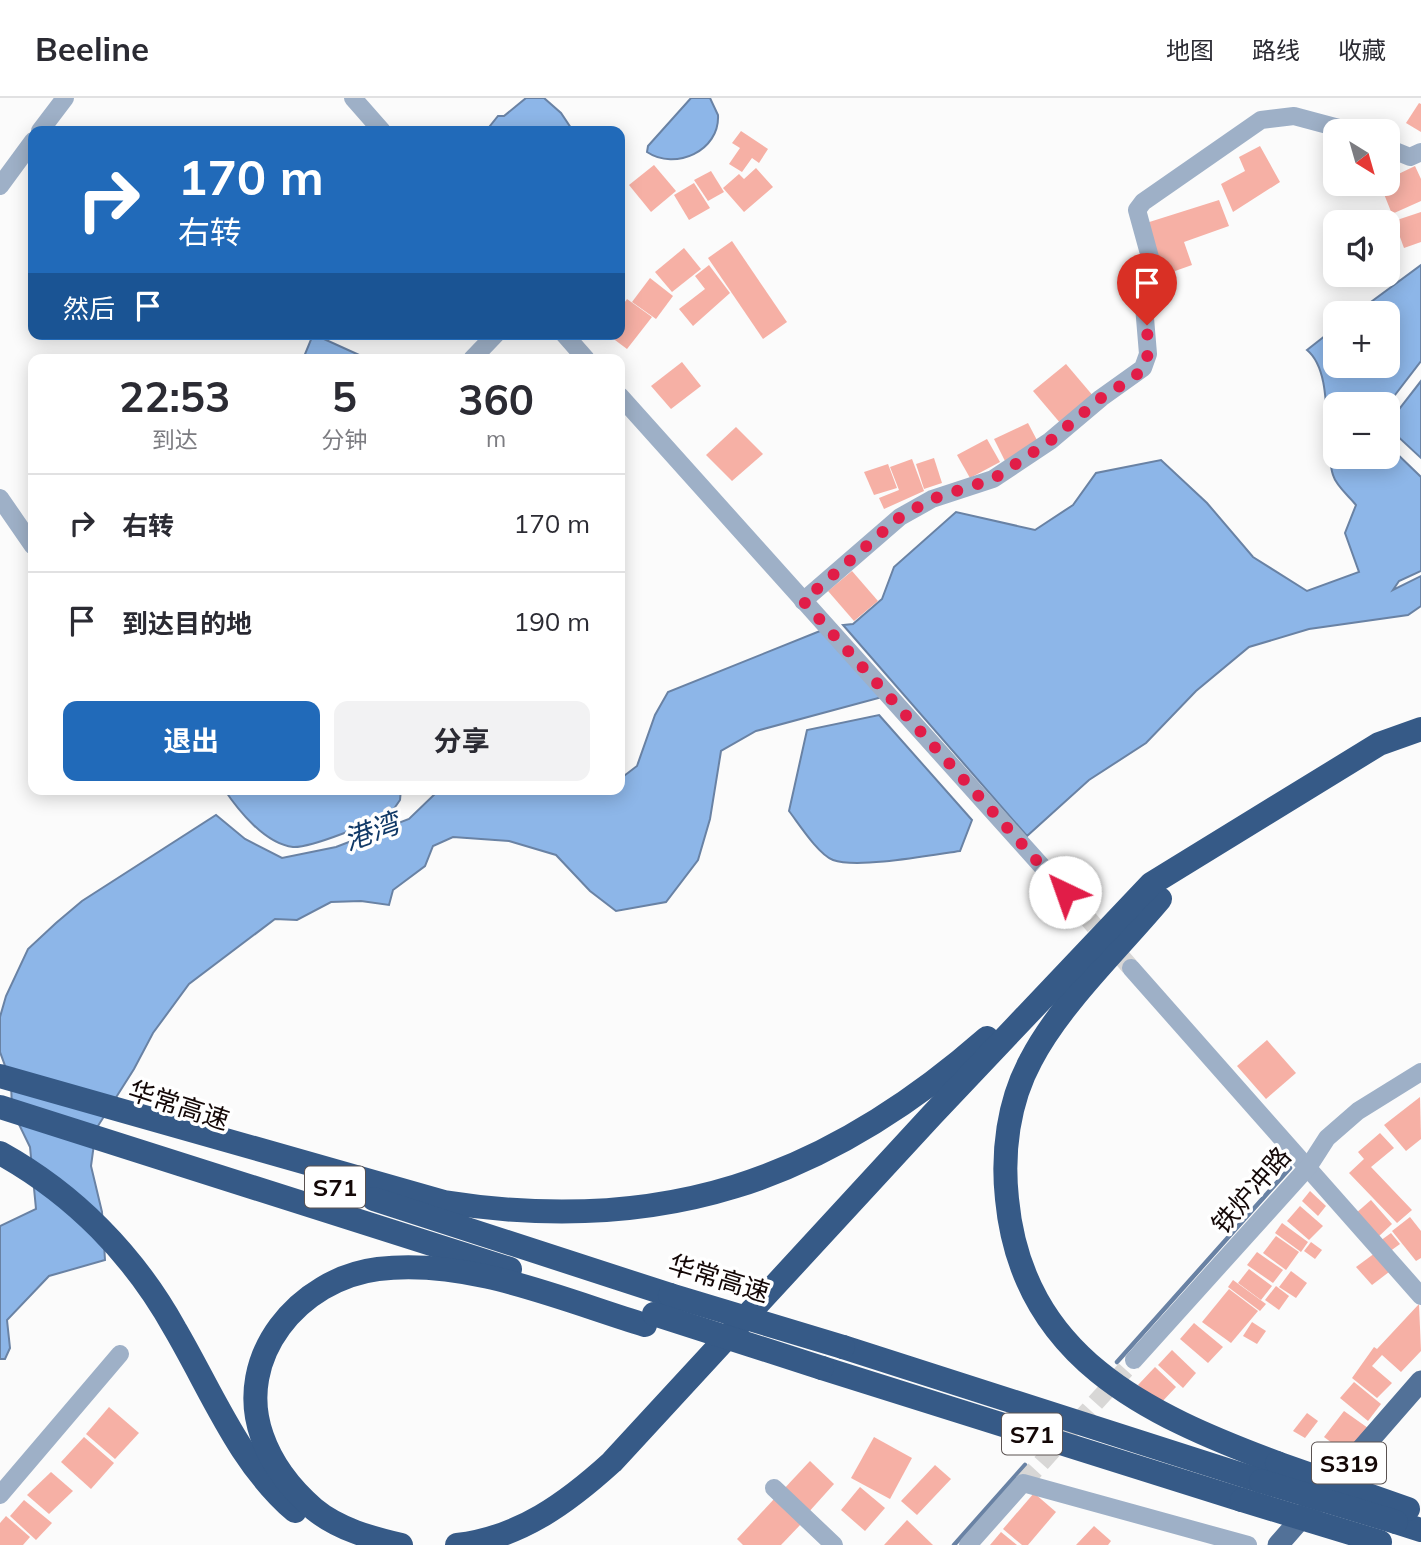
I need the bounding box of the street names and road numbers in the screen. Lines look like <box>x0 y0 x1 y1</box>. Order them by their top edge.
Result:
street label: 华常高速 <box>124 1073 234 1137</box>
street label: 铁炉冲路 <box>1204 1140 1298 1240</box>
road number: S71 <box>305 1167 365 1208</box>
street label: 华常高速 <box>664 1247 774 1309</box>
road number: S71 <box>1002 1414 1062 1454</box>
road number: S319 <box>1312 1442 1386 1484</box>

